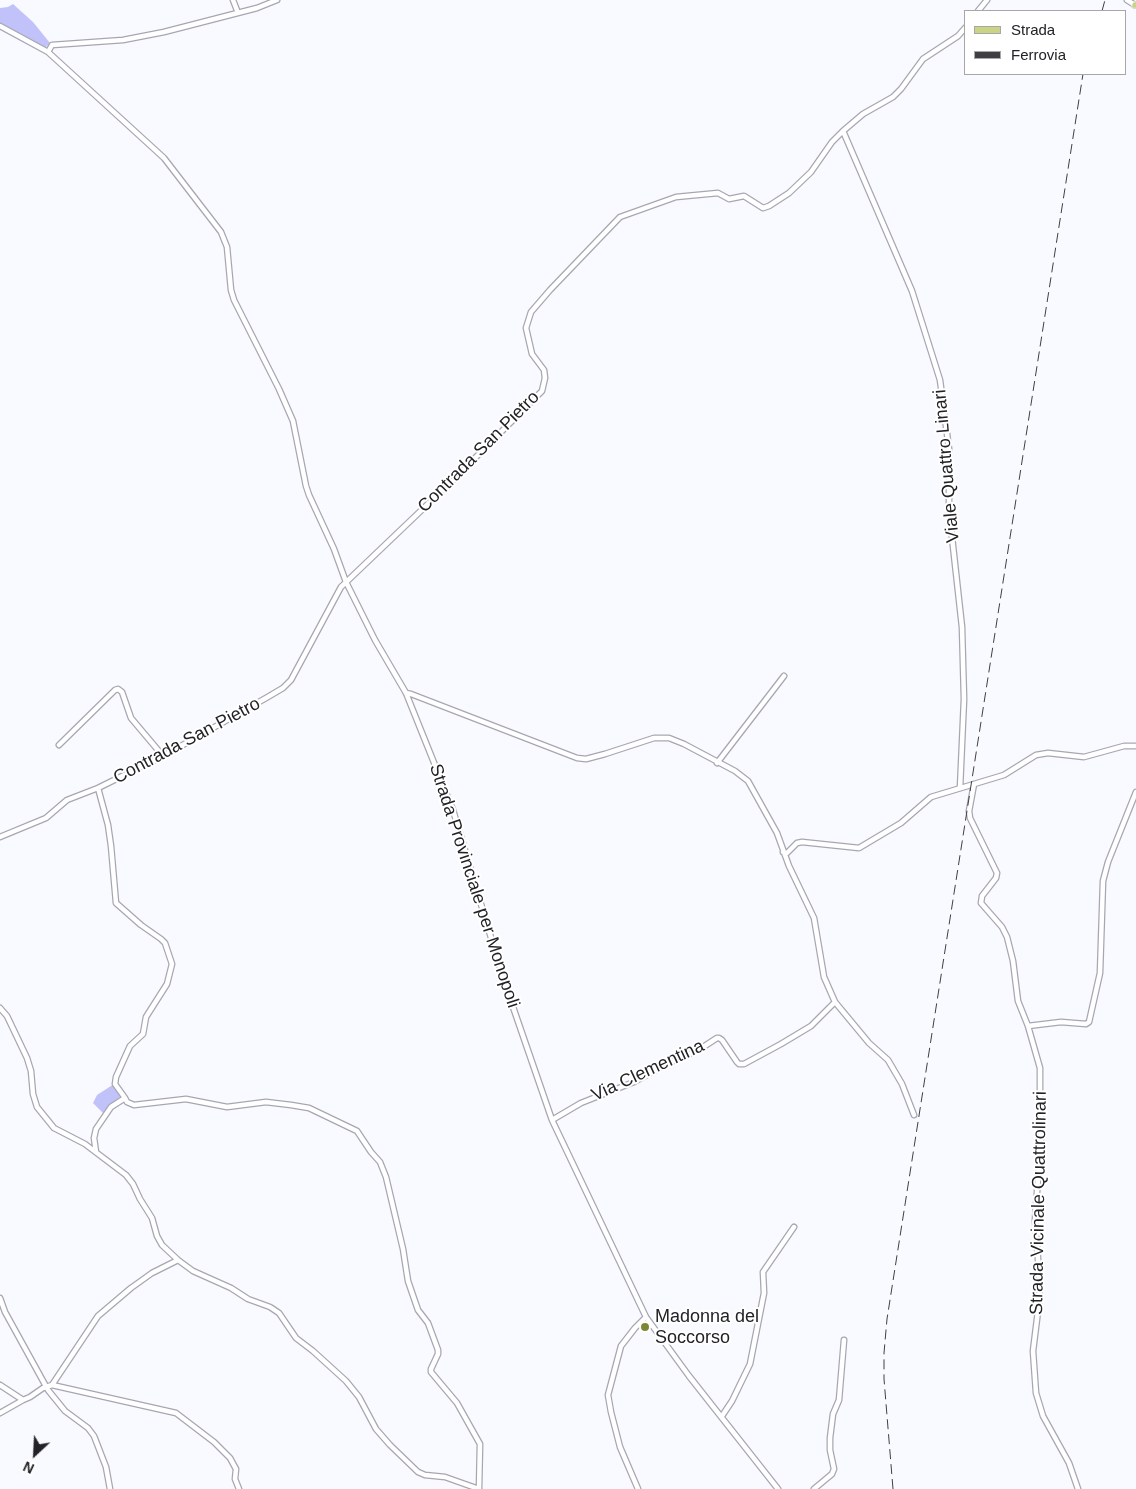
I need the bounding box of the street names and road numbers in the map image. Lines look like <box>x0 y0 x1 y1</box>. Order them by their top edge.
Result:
street label: Contrada San Pietro <box>414 387 544 517</box>
street label: Viale Quattro Linari <box>930 388 964 544</box>
street label: Contrada San Pietro <box>110 693 264 789</box>
street label: Strada Provinciale per Monopoli <box>424 761 524 1011</box>
street label: Via Clementina <box>588 1035 708 1107</box>
street label: Strada Vicinale Quattrolinari <box>1026 1091 1052 1315</box>

